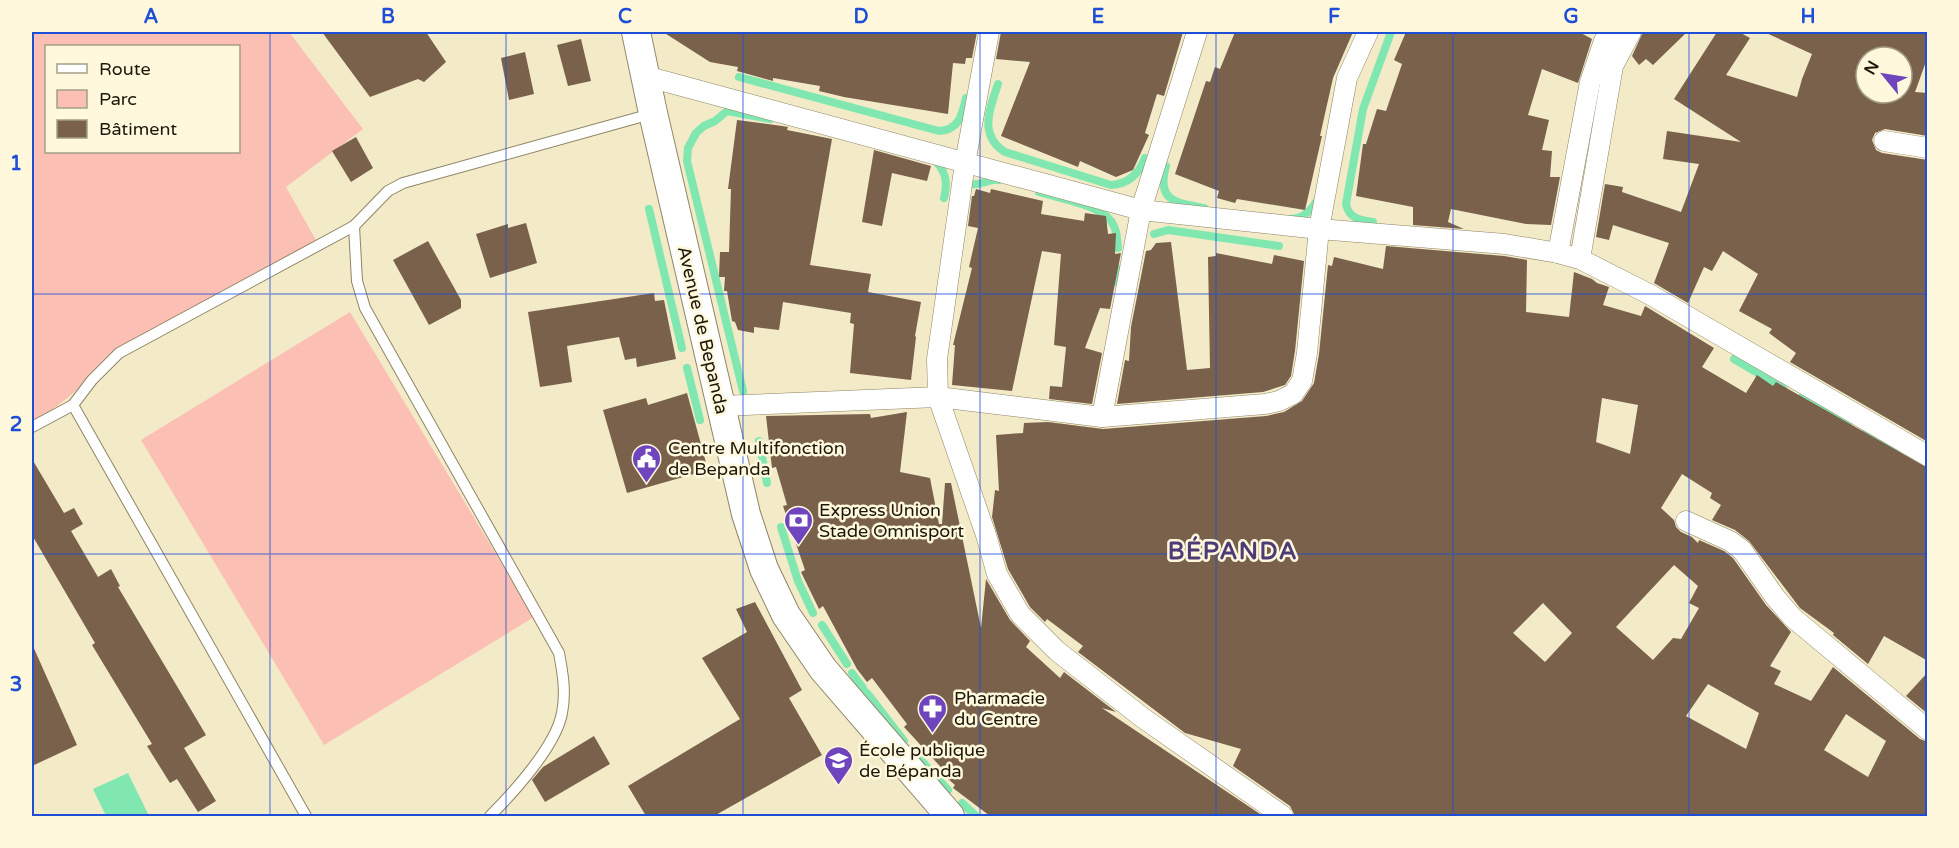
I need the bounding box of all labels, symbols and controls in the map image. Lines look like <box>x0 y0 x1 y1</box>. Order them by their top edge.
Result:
text: A <box>144 5 159 29</box>
text: B <box>381 5 395 29</box>
text: C <box>618 5 632 29</box>
text: D <box>853 5 869 29</box>
text: E <box>1092 5 1105 29</box>
text: F <box>1328 5 1340 29</box>
text: G <box>1563 5 1579 29</box>
text: H <box>1800 5 1816 29</box>
legend <box>45 45 240 153</box>
north arrow <box>1854 45 1914 105</box>
text: N <box>1860 57 1884 79</box>
text: Route <box>99 58 151 80</box>
text: Parc <box>99 88 137 110</box>
text: Bâtiment <box>99 118 177 140</box>
text: 1 <box>10 152 22 176</box>
street label: Avenue de Bepanda <box>673 244 733 416</box>
text: 2 <box>10 413 22 437</box>
place label: Centre Multifonction de Bepanda <box>668 437 845 480</box>
public building icon: Centre Multifonction de Bepanda <box>631 442 663 484</box>
place label: Express Union Stade Omnisport <box>819 499 964 542</box>
bank icon: Express Union Stade Omnisport <box>782 504 814 546</box>
district label: BÉPANDA <box>1168 536 1298 566</box>
text: 3 <box>10 673 22 697</box>
place label: Pharmacie du Centre <box>954 687 1045 730</box>
pharmacy icon: Pharmacie du Centre <box>917 692 949 734</box>
place label: École publique de Bépanda <box>859 739 985 782</box>
school or university icon: École publique de Bépanda <box>822 744 854 786</box>

